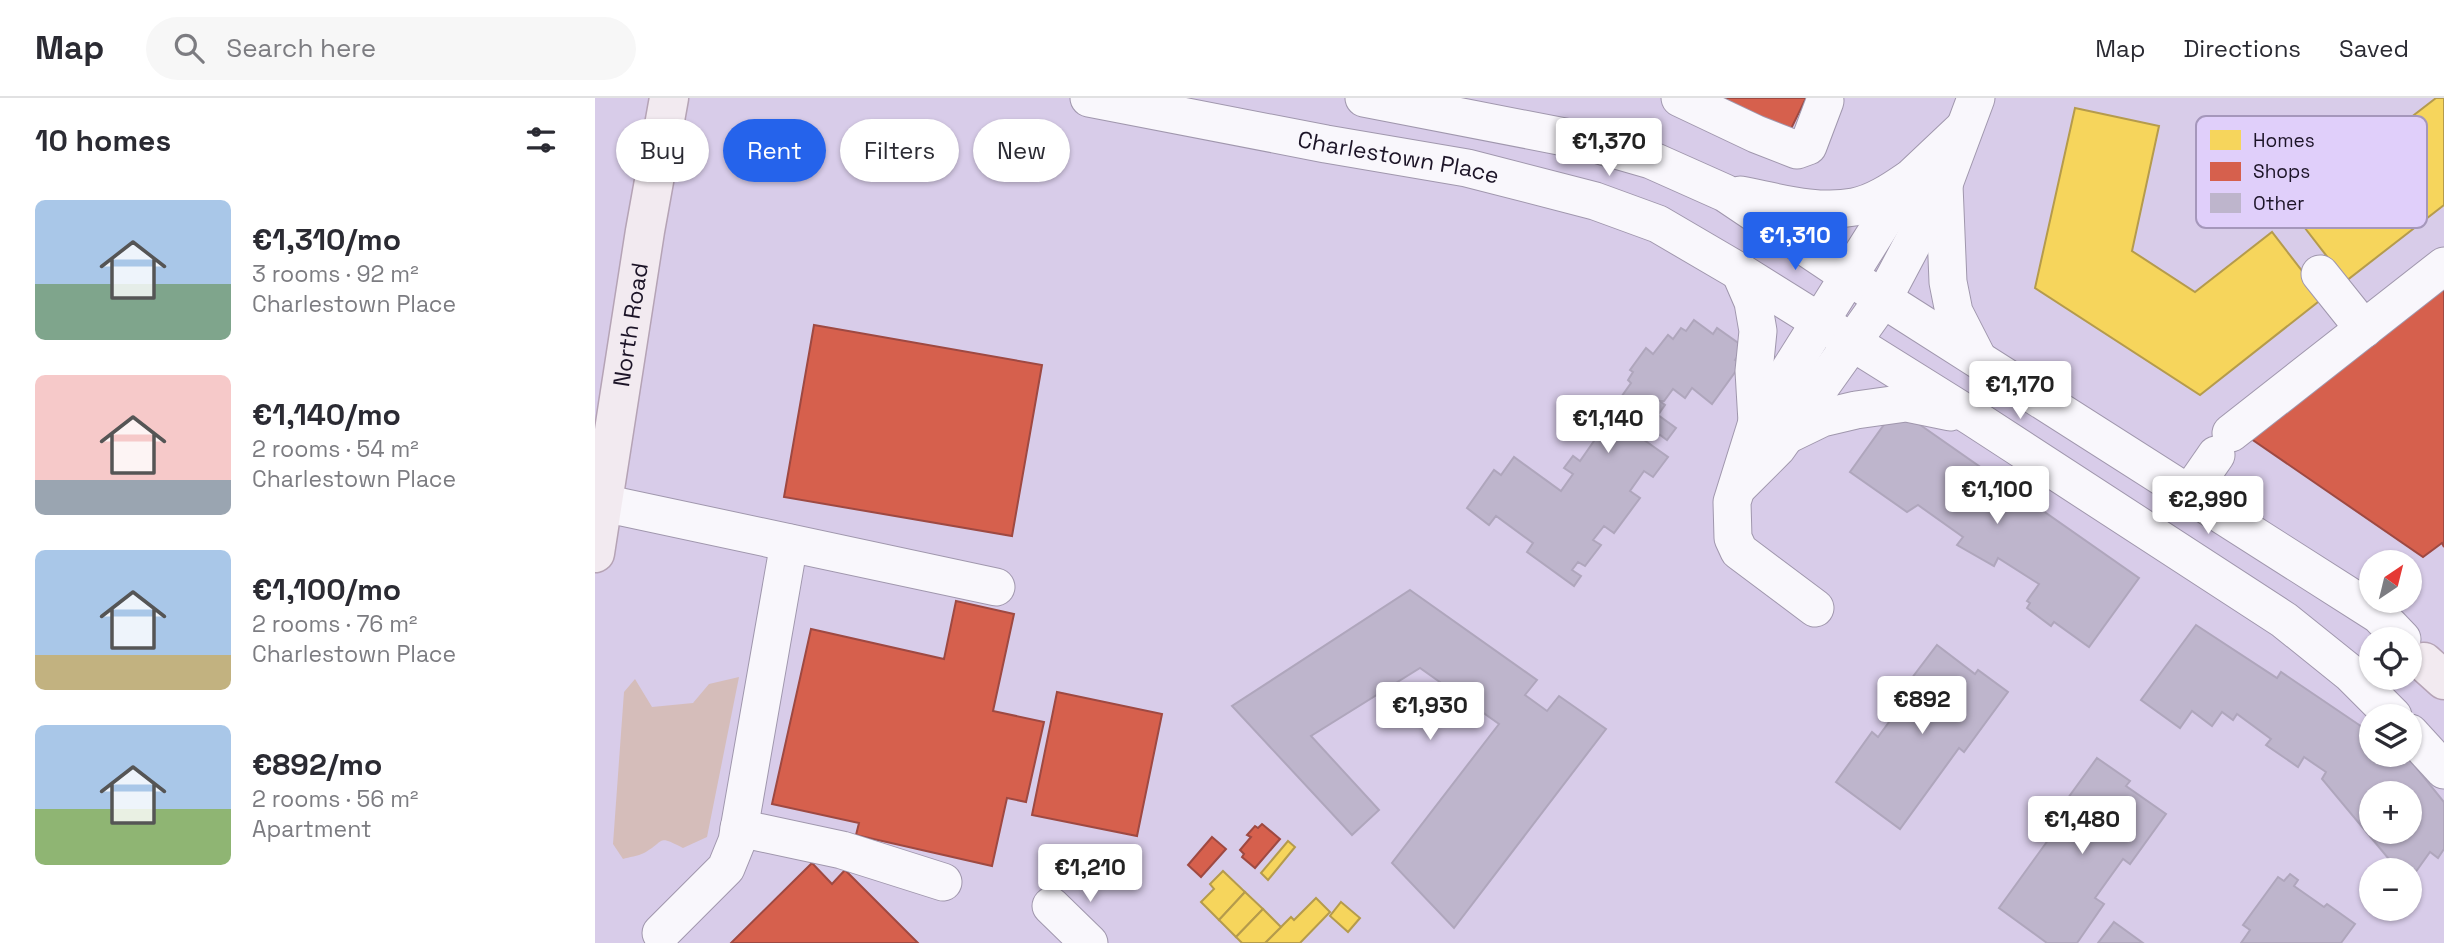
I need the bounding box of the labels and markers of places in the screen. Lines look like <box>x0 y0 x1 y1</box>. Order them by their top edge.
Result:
pin: €1,370 <box>1552 118 1666 178</box>
pin: €1,310 <box>1738 212 1852 272</box>
pin: €1,170 <box>1963 362 2077 421</box>
pin: €1,140 <box>1551 396 1665 455</box>
pin: €1,100 <box>1940 466 2054 526</box>
pin: €2,990 <box>2151 476 2265 536</box>
pin: €892 <box>1881 676 1963 736</box>
pin: €1,930 <box>1373 682 1487 742</box>
pin: €1,480 <box>2025 796 2139 856</box>
pin: €1,210 <box>1033 844 1147 904</box>

